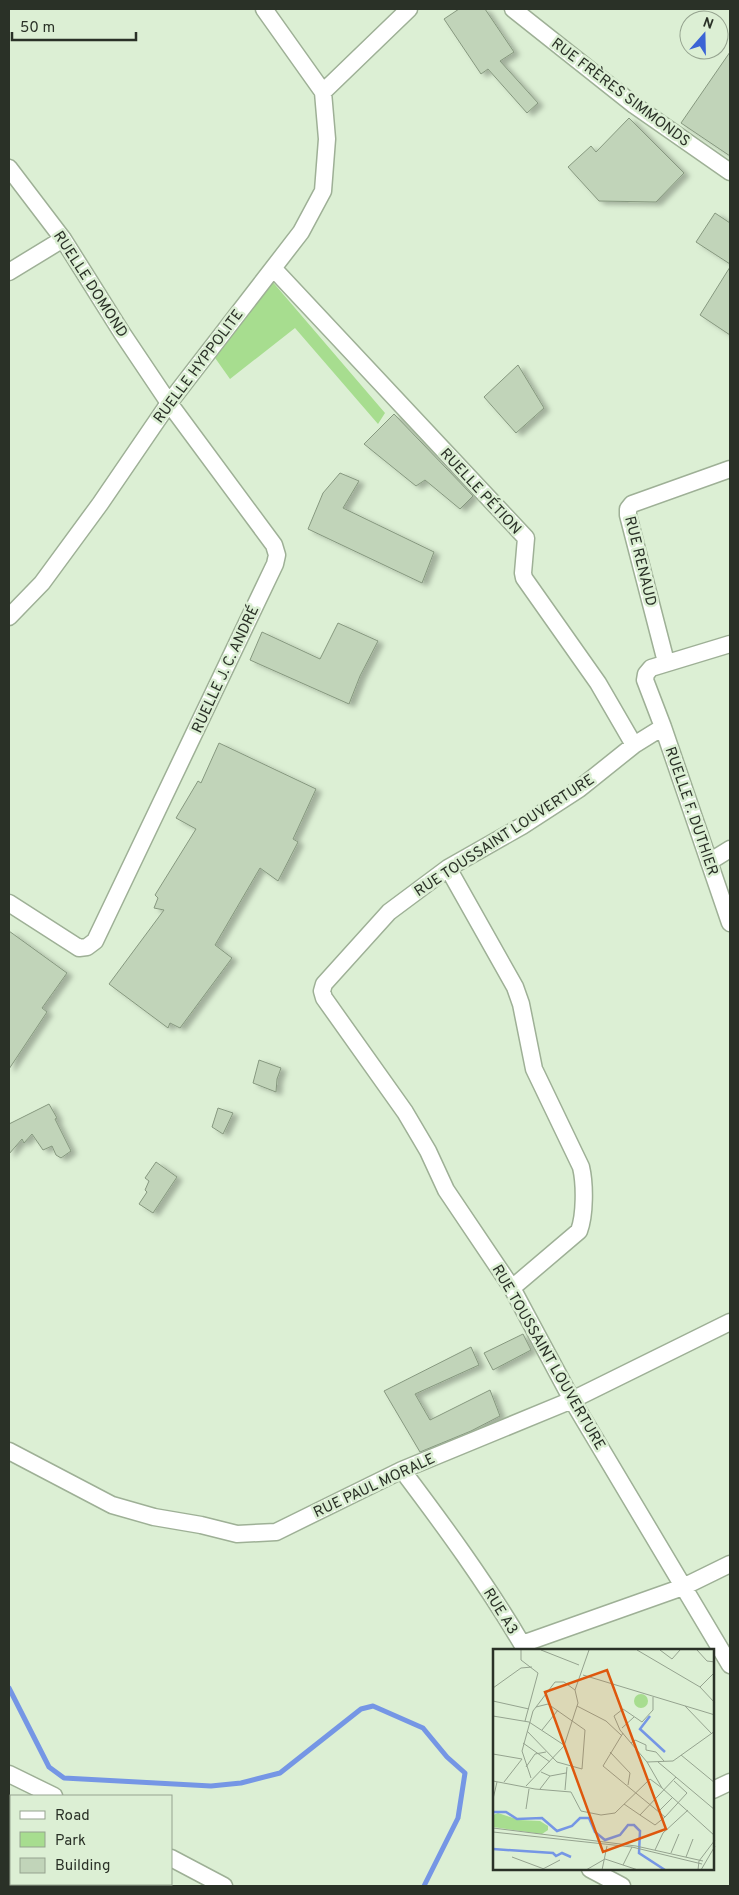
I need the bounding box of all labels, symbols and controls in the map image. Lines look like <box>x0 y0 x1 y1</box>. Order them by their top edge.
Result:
scale bar <box>12 10 136 42</box>
north arrow <box>679 10 729 60</box>
text: N <box>700 14 716 34</box>
text: 50 m <box>20 19 55 38</box>
street label: RUE FRÈRES SIMMONDS <box>547 34 694 152</box>
street label: RUELLE DOMOND <box>48 228 131 342</box>
street label: RUELLE HYPPOLITE <box>150 306 248 428</box>
street label: RUELLE PÉTION <box>435 444 525 539</box>
street label: RUE RENAUD <box>619 514 660 608</box>
street label: RUELLE J. C. ANDRÉ <box>188 602 264 736</box>
street label: RUELLE F. DUTHIER <box>660 745 722 878</box>
street label: RUE TOUSSAINT LOUVERTURE <box>411 771 598 902</box>
street label: RUE TOUSSAINT LOUVERTURE <box>487 1262 609 1454</box>
street label: RUE PAUL MORALE <box>311 1450 438 1523</box>
street label: RUE A3 <box>478 1585 521 1639</box>
inset map <box>493 1649 714 1870</box>
legend <box>10 1795 172 1885</box>
text: Road <box>55 1807 90 1826</box>
text: Park <box>55 1832 86 1851</box>
text: Building <box>55 1857 110 1876</box>

